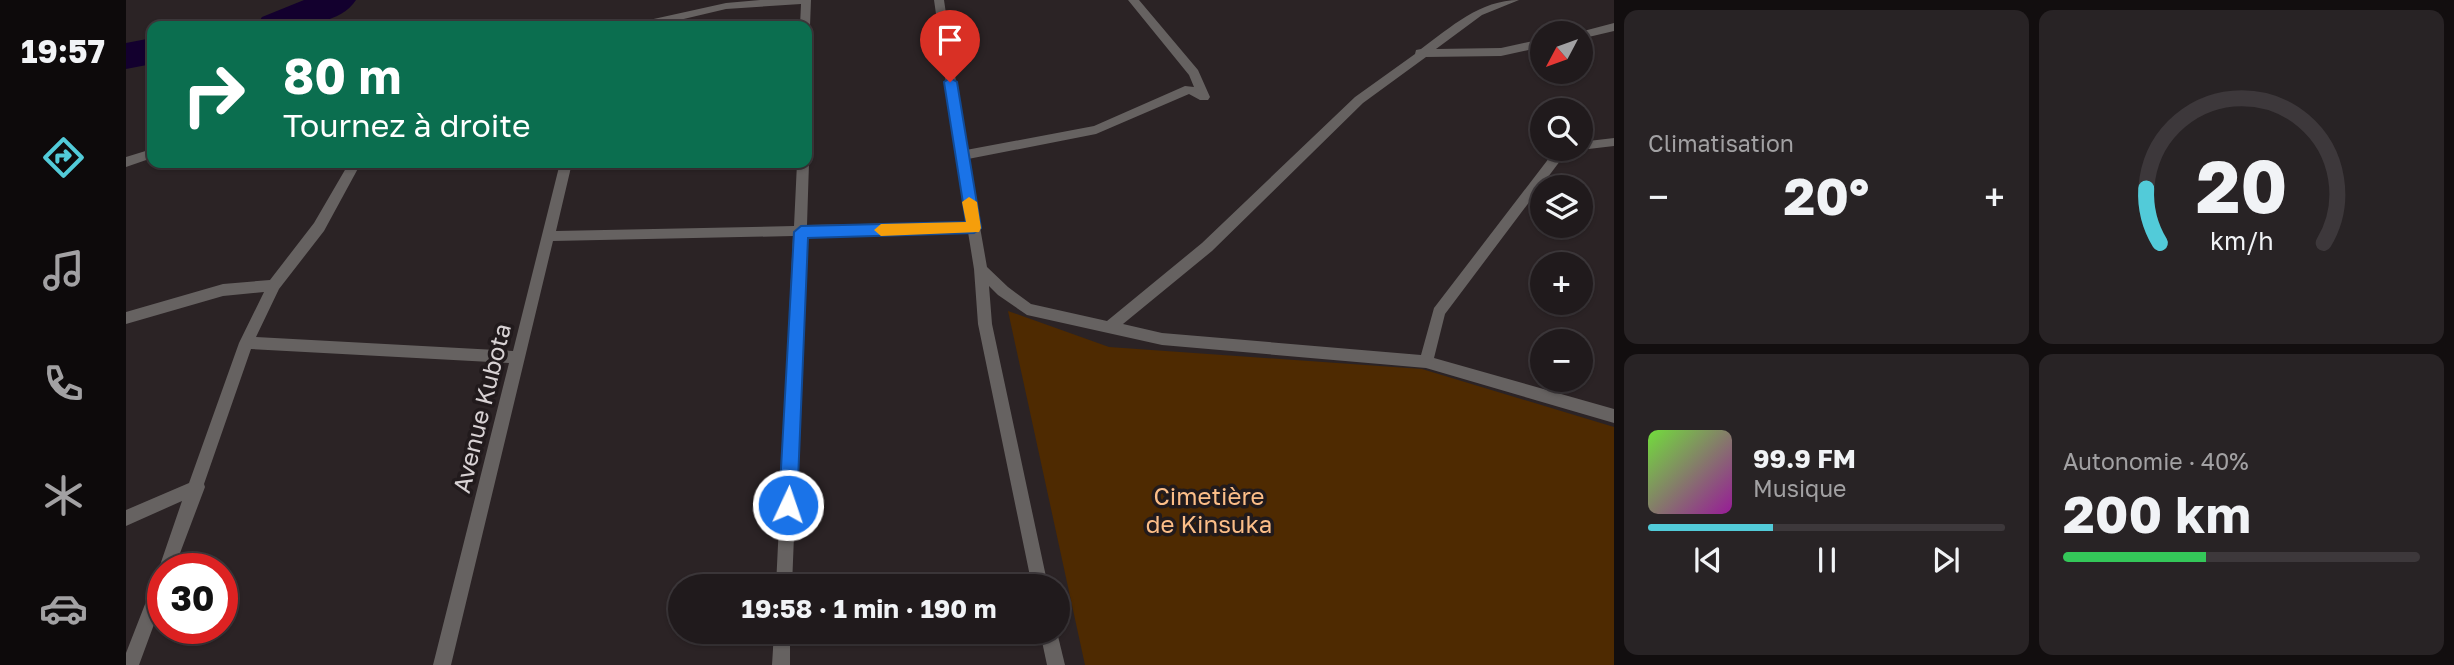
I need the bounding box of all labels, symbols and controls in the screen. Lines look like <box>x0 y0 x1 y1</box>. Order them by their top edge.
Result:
pin <box>920 10 980 82</box>
icon: arrive <box>931 21 969 59</box>
north arrow <box>1530 21 1592 84</box>
map controls <box>1530 21 1593 392</box>
text: 19:57 <box>21 32 105 70</box>
text: 80 m <box>283 46 401 105</box>
icon: right <box>168 49 259 140</box>
button: search <box>1530 98 1593 161</box>
text: Tournez à droite <box>283 106 531 144</box>
text: Climatisation <box>1648 129 1794 157</box>
icon: directions <box>39 133 88 182</box>
text: 20 <box>2196 142 2287 229</box>
text: 20° <box>1784 164 1869 226</box>
text: − <box>1648 174 1669 219</box>
text: + <box>1984 174 2005 219</box>
button: layers <box>1530 175 1593 238</box>
text: km/h <box>2210 225 2273 256</box>
icon: music <box>39 246 88 295</box>
button: + <box>1530 252 1593 315</box>
street label: Avenue Kubota <box>446 320 516 496</box>
button: − <box>1530 329 1593 392</box>
icon: phone <box>39 359 88 408</box>
text: 99.9 FM <box>1753 443 1856 474</box>
text: Autonomie · 40% <box>2063 447 2249 475</box>
position arrow <box>751 468 825 542</box>
icon: climate <box>39 471 88 520</box>
text: Musique <box>1753 474 1846 502</box>
park label: Cimetière de Kinsuka <box>1146 481 1272 538</box>
text: 200 km <box>2063 482 2251 544</box>
icon: previous <box>1689 541 1727 579</box>
icon: pause <box>1808 541 1846 579</box>
icon: next <box>1927 541 1965 579</box>
speed limit sign: 30 <box>147 553 238 644</box>
icon: car <box>39 584 88 633</box>
text: 19:58 · 1 min · 190 m <box>742 593 996 624</box>

